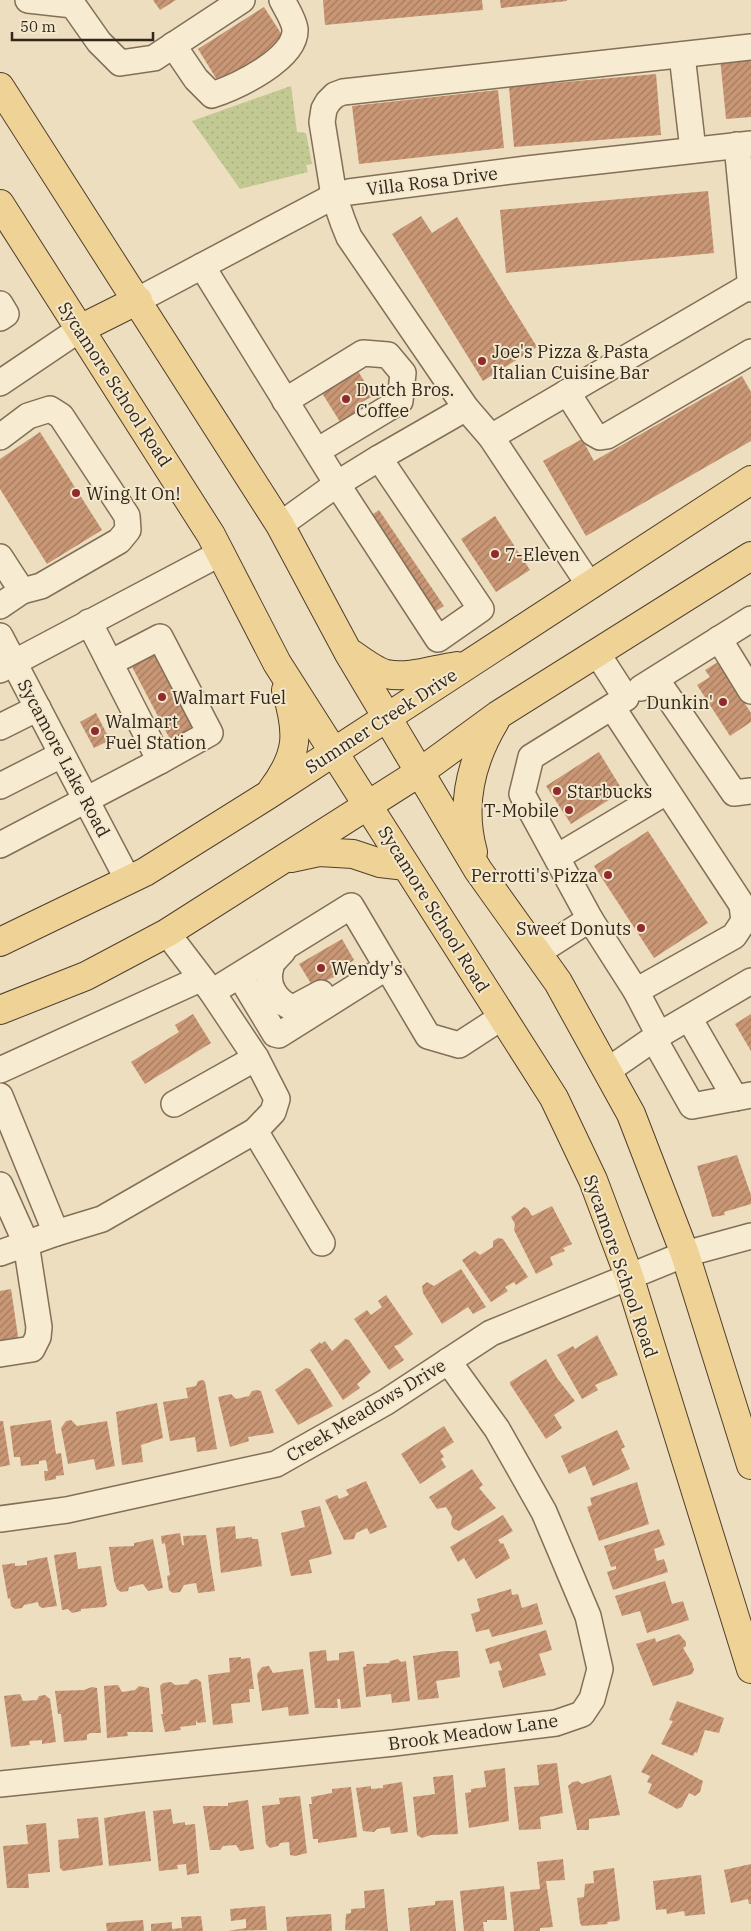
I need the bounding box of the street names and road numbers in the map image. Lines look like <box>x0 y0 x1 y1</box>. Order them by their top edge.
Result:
street label: Villa Rosa Drive <box>365 162 499 200</box>
street label: Sycamore School Road <box>53 297 177 471</box>
street label: Summer Creek Drive <box>301 663 461 779</box>
street label: Sycamore Lake Road <box>13 675 115 841</box>
street label: Sycamore School Road <box>373 821 495 997</box>
street label: Sycamore School Road <box>579 1171 663 1361</box>
street label: Creek Meadows Drive <box>282 1353 450 1467</box>
street label: Brook Meadow Lane <box>387 1709 559 1755</box>

